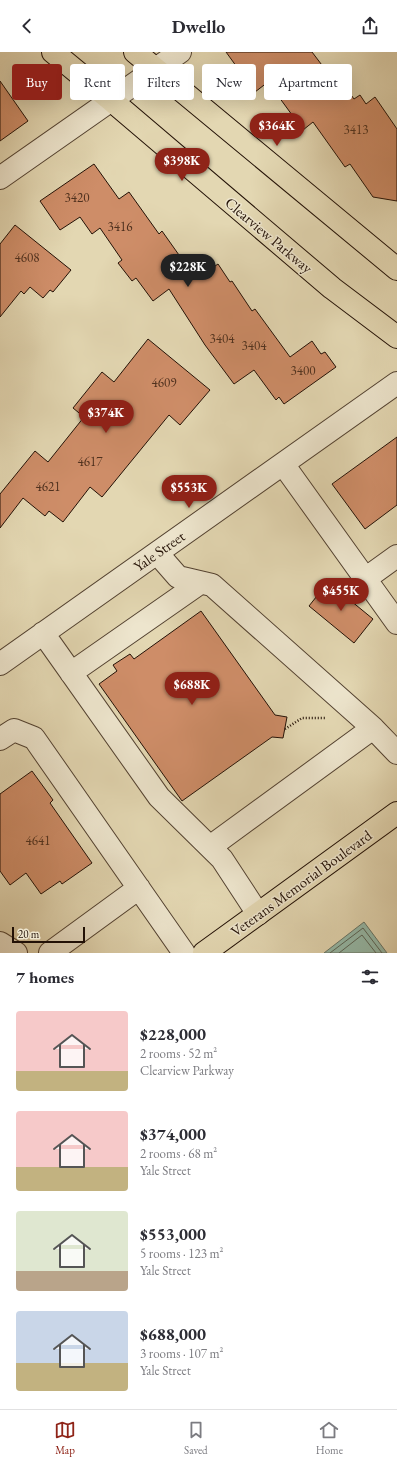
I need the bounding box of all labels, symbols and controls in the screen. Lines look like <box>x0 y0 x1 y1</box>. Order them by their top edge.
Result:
icon: back <box>16 15 38 37</box>
text: Dwello <box>172 15 225 38</box>
icon: share <box>359 15 381 37</box>
chip: Buy <box>12 64 62 100</box>
chip: Rent <box>70 64 125 100</box>
chip: Filters <box>133 64 194 100</box>
chip: New <box>202 64 256 100</box>
chip: Apartment <box>264 64 352 100</box>
pin: $364K <box>249 113 305 147</box>
text: $364K <box>259 117 295 134</box>
house number: 3413 <box>344 121 368 138</box>
pin: $398K <box>154 148 210 182</box>
text: $398K <box>164 152 200 169</box>
house number: 3420 <box>65 189 89 206</box>
street label: Clearview Parkway <box>221 193 317 277</box>
house number: 3416 <box>108 218 132 235</box>
house number: 4608 <box>15 249 39 266</box>
pin: $228K <box>160 254 216 288</box>
text: $228K <box>170 258 206 275</box>
house number: 3404 <box>210 330 235 347</box>
house number: 3404 <box>242 337 267 354</box>
house number: 3400 <box>291 362 315 379</box>
house number: 4609 <box>152 374 177 391</box>
pin: $374K <box>78 400 134 434</box>
text: $374K <box>88 404 124 421</box>
house number: 4617 <box>78 453 103 470</box>
pin: $553K <box>161 475 217 509</box>
house number: 4621 <box>36 478 60 495</box>
text: $553K <box>171 479 207 496</box>
street label: Yale Street <box>130 526 189 576</box>
pin: $455K <box>313 578 369 612</box>
text: $455K <box>323 582 359 599</box>
pin: $688K <box>164 672 220 706</box>
text: $688K <box>174 676 210 693</box>
street label: Veterans Memorial Boulevard <box>227 825 376 941</box>
house number: 4641 <box>26 832 50 849</box>
scale bar <box>12 925 85 944</box>
text: 20 m <box>18 927 39 941</box>
text: 7 homes <box>16 966 74 988</box>
icon: filters <box>359 966 381 988</box>
text: $228,000 <box>140 1023 206 1045</box>
icon: home <box>48 1027 96 1075</box>
text: 2 rooms · 52 m² <box>140 1045 217 1062</box>
text: Clearview Parkway <box>140 1062 234 1079</box>
text: $374,000 <box>140 1123 206 1145</box>
icon: home <box>48 1127 96 1175</box>
text: 2 rooms · 68 m² <box>140 1145 217 1162</box>
text: Yale Street <box>140 1162 191 1179</box>
text: $553,000 <box>140 1223 206 1245</box>
icon: home <box>48 1227 96 1275</box>
text: 5 rooms · 123 m² <box>140 1245 224 1262</box>
text: Yale Street <box>140 1262 191 1279</box>
text: $688,000 <box>140 1323 206 1345</box>
icon: home <box>48 1327 96 1375</box>
text: 3 rooms · 107 m² <box>140 1345 224 1362</box>
text: Yale Street <box>140 1362 191 1379</box>
tab: Map <box>54 1419 76 1457</box>
tab: Saved <box>184 1419 208 1457</box>
tab: Home <box>316 1419 343 1457</box>

